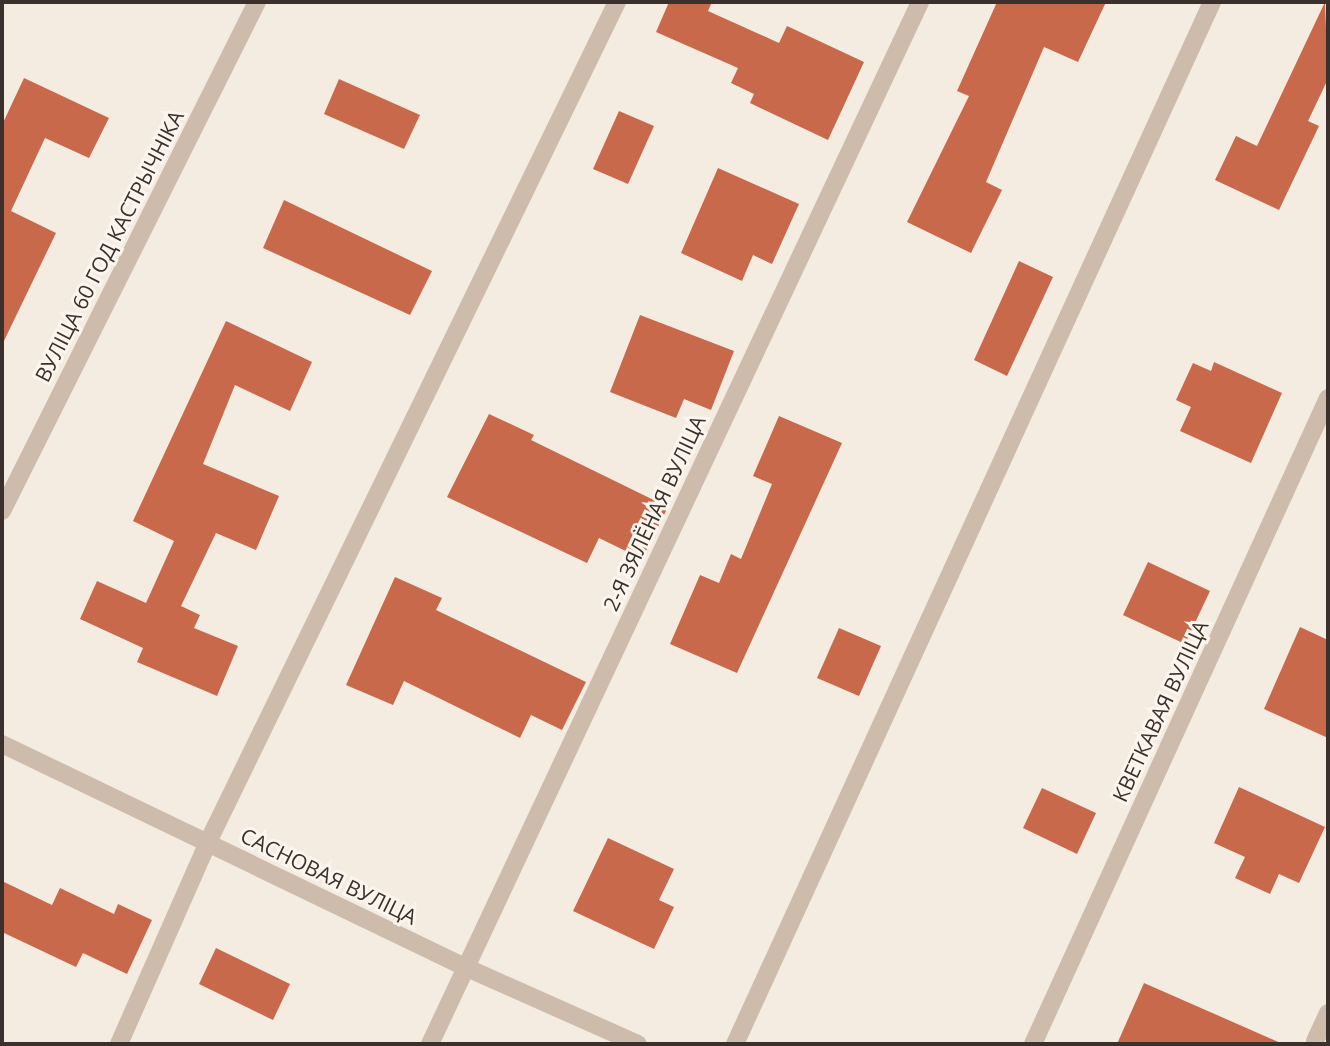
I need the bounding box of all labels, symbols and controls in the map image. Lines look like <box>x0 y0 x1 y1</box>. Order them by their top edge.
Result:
street label: ВУЛІЦА 60 ГОД КАСТРЫЧНІКА <box>29 106 189 386</box>
street label: 2-Я ЗЯЛЁНАЯ ВУЛІЦА <box>598 411 710 615</box>
street label: КВЕТКАВАЯ ВУЛІЦА <box>1107 616 1213 806</box>
street label: САСНОВАЯ ВУЛІЦА <box>237 822 421 930</box>

